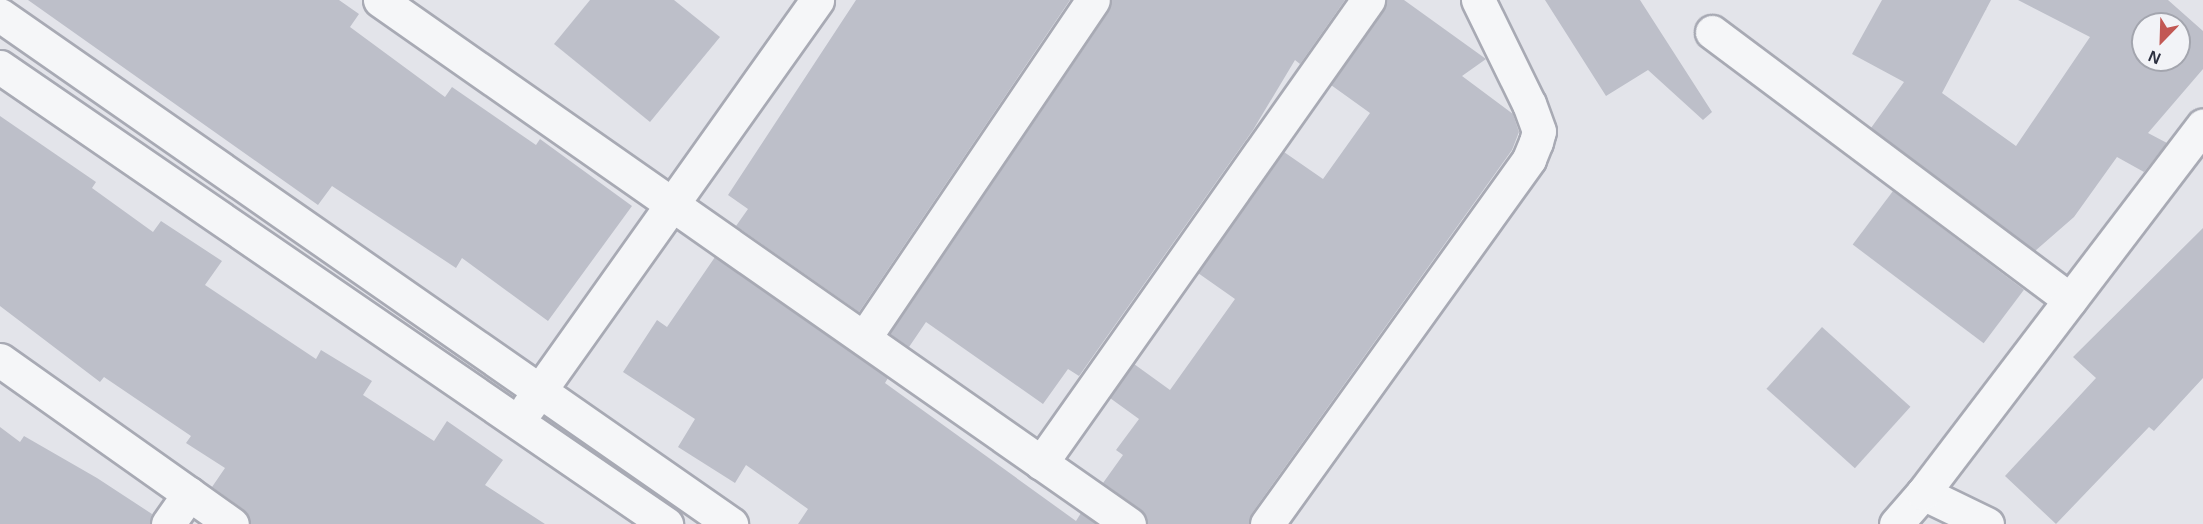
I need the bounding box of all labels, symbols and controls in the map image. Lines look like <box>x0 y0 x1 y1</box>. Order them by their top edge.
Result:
north arrow <box>2131 12 2191 72</box>
text: N <box>2146 47 2163 67</box>

